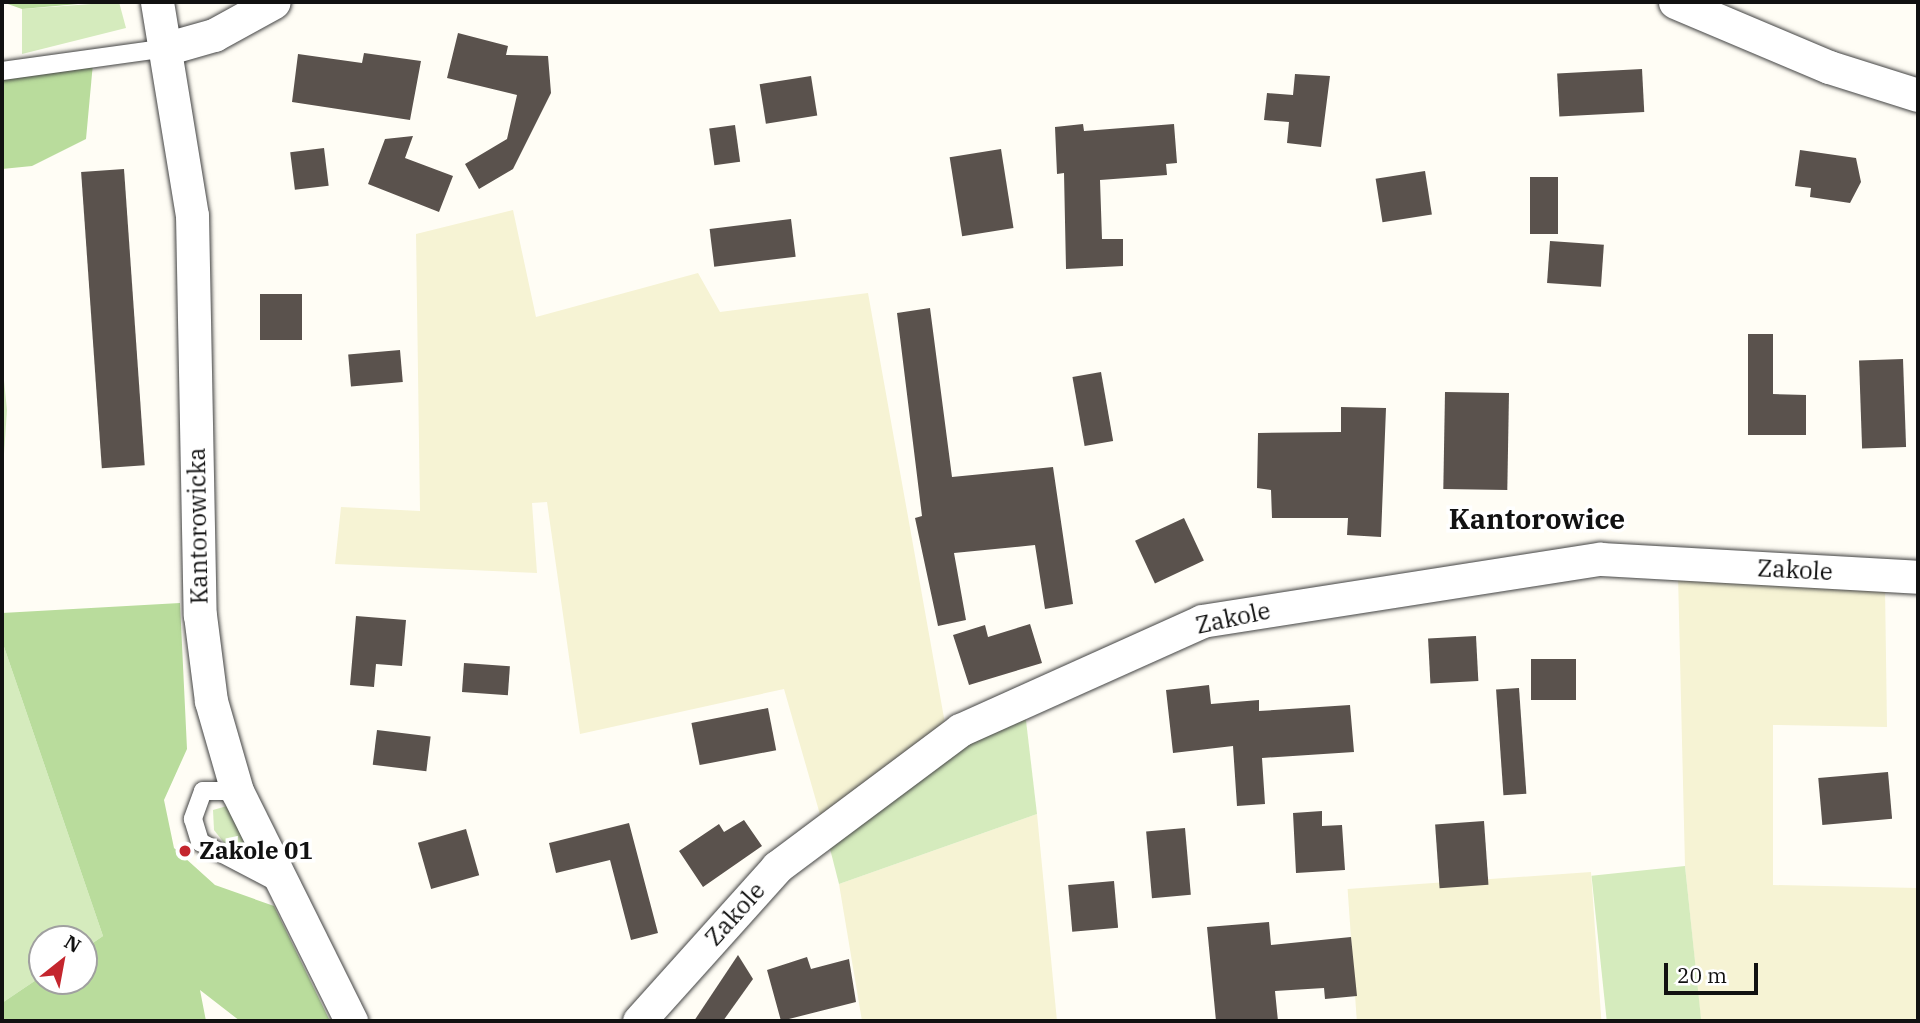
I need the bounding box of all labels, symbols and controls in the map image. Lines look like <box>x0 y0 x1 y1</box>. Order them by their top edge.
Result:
street label: Kantorowicka <box>182 447 214 605</box>
district label: Kantorowice <box>1449 502 1625 536</box>
street label: Zakole <box>1756 554 1834 586</box>
street label: Zakole <box>1193 596 1273 640</box>
place label: Zakole 01 <box>199 837 313 865</box>
marker: Zakole 01 <box>177 843 193 859</box>
street label: Zakole <box>699 876 771 952</box>
north arrow <box>28 925 98 995</box>
text: N <box>60 930 85 958</box>
scale bar <box>1668 950 1762 994</box>
text: 20 m <box>1677 961 1727 989</box>

